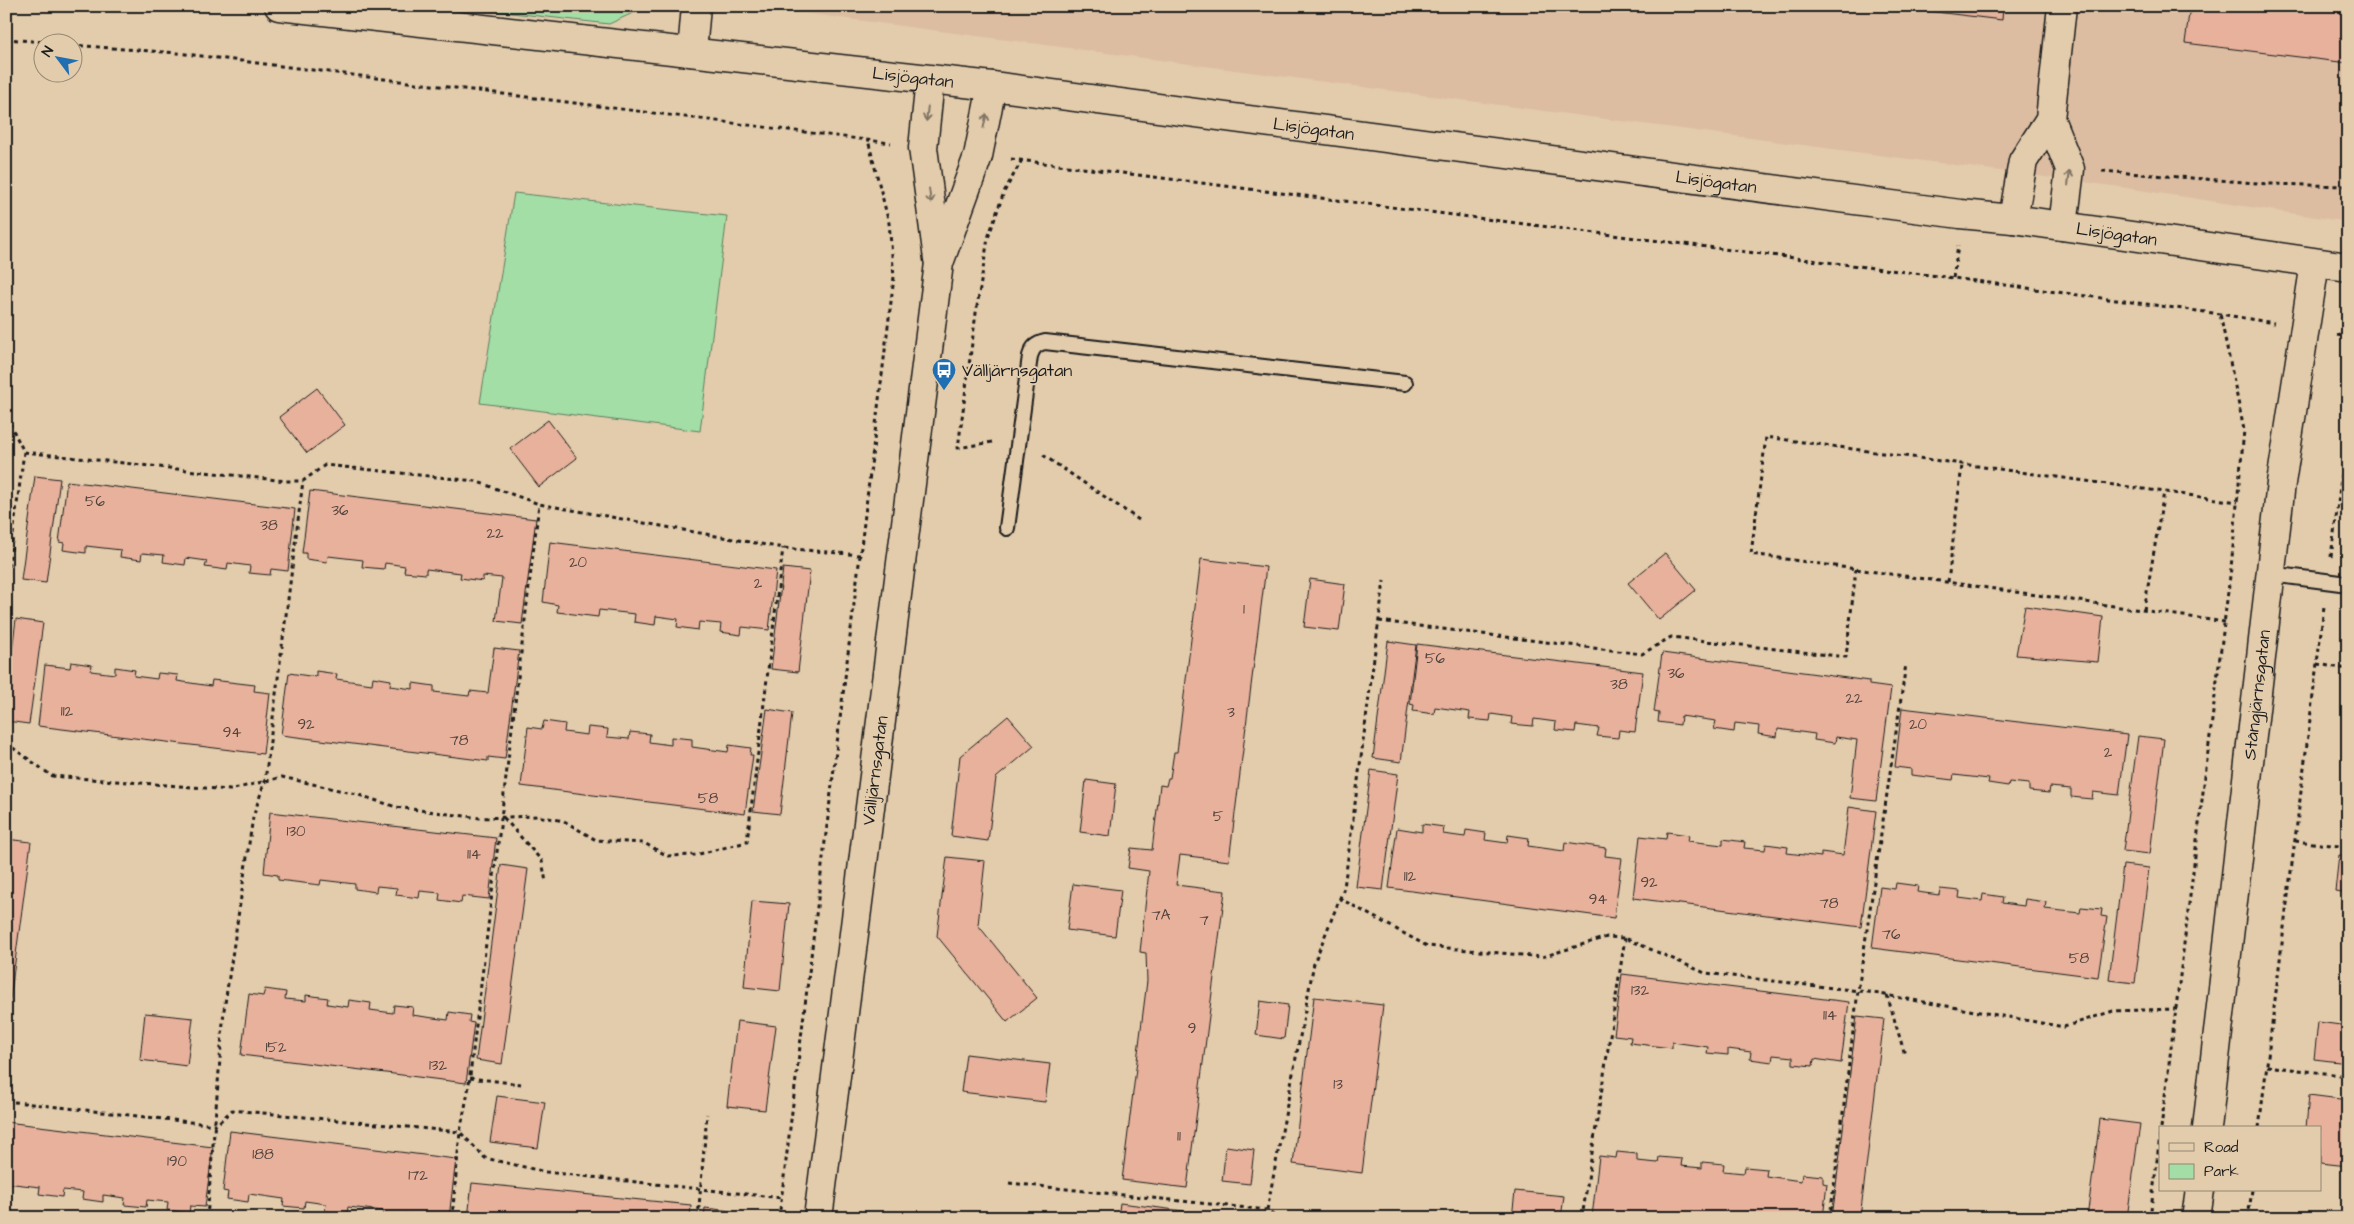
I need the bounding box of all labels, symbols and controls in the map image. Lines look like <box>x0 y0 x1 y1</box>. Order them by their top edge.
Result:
north arrow <box>32 32 82 82</box>
text: N <box>37 42 59 61</box>
street label: Lisjögatan <box>871 61 955 95</box>
one-way arrow <box>922 105 932 121</box>
street label: Lisjögatan <box>1272 111 1356 147</box>
one-way arrow <box>981 113 990 129</box>
street label: Lisjögatan <box>1674 165 1758 200</box>
one-way arrow <box>2064 170 2074 186</box>
one-way arrow <box>925 188 935 204</box>
street label: Lisjögatan <box>2075 216 2159 253</box>
bus stop icon: Välljärnsgatan <box>931 357 957 391</box>
place label: Välljärnsgatan <box>962 358 1072 384</box>
house number: 56 <box>85 491 106 512</box>
house number: 36 <box>331 500 349 521</box>
house number: 38 <box>260 515 278 536</box>
house number: 22 <box>486 523 504 544</box>
house number: 20 <box>569 552 588 573</box>
house number: 2 <box>754 573 763 594</box>
house number: 1 <box>1243 599 1245 620</box>
street label: Stångjärnsgatan <box>2237 629 2277 761</box>
house number: 56 <box>1425 648 1446 669</box>
house number: 36 <box>1667 663 1685 684</box>
house number: 38 <box>1610 674 1628 695</box>
house number: 22 <box>1845 688 1863 709</box>
house number: 112 <box>61 701 74 722</box>
house number: 3 <box>1227 702 1235 723</box>
house number: 92 <box>297 714 315 735</box>
street label: Välljärnsgatan <box>856 714 895 827</box>
house number: 20 <box>1909 714 1928 735</box>
house number: 94 <box>223 722 241 743</box>
house number: 78 <box>450 730 469 751</box>
house number: 2 <box>2104 742 2113 763</box>
house number: 58 <box>698 788 718 809</box>
house number: 5 <box>1213 806 1224 827</box>
house number: 130 <box>286 821 306 842</box>
house number: 114 <box>467 844 481 865</box>
house number: 112 <box>1404 866 1417 887</box>
house number: 92 <box>1640 872 1658 893</box>
house number: 94 <box>1589 889 1607 910</box>
house number: 78 <box>1820 893 1839 914</box>
house number: 7A <box>1152 905 1171 926</box>
house number: 7 <box>1199 910 1209 931</box>
house number: 76 <box>1882 924 1901 945</box>
house number: 58 <box>2069 948 2089 969</box>
house number: 132 <box>1631 980 1649 1001</box>
house number: 114 <box>1823 1005 1837 1026</box>
house number: 9 <box>1188 1018 1196 1039</box>
house number: 152 <box>265 1037 287 1058</box>
house number: 132 <box>429 1055 447 1076</box>
house number: 13 <box>1333 1074 1343 1095</box>
house number: 11 <box>1177 1126 1181 1147</box>
legend <box>2159 1126 2322 1192</box>
text: Road <box>2204 1137 2239 1158</box>
house number: 188 <box>252 1144 274 1165</box>
house number: 190 <box>167 1151 187 1172</box>
text: Park <box>2204 1161 2239 1182</box>
house number: 172 <box>408 1165 428 1186</box>

